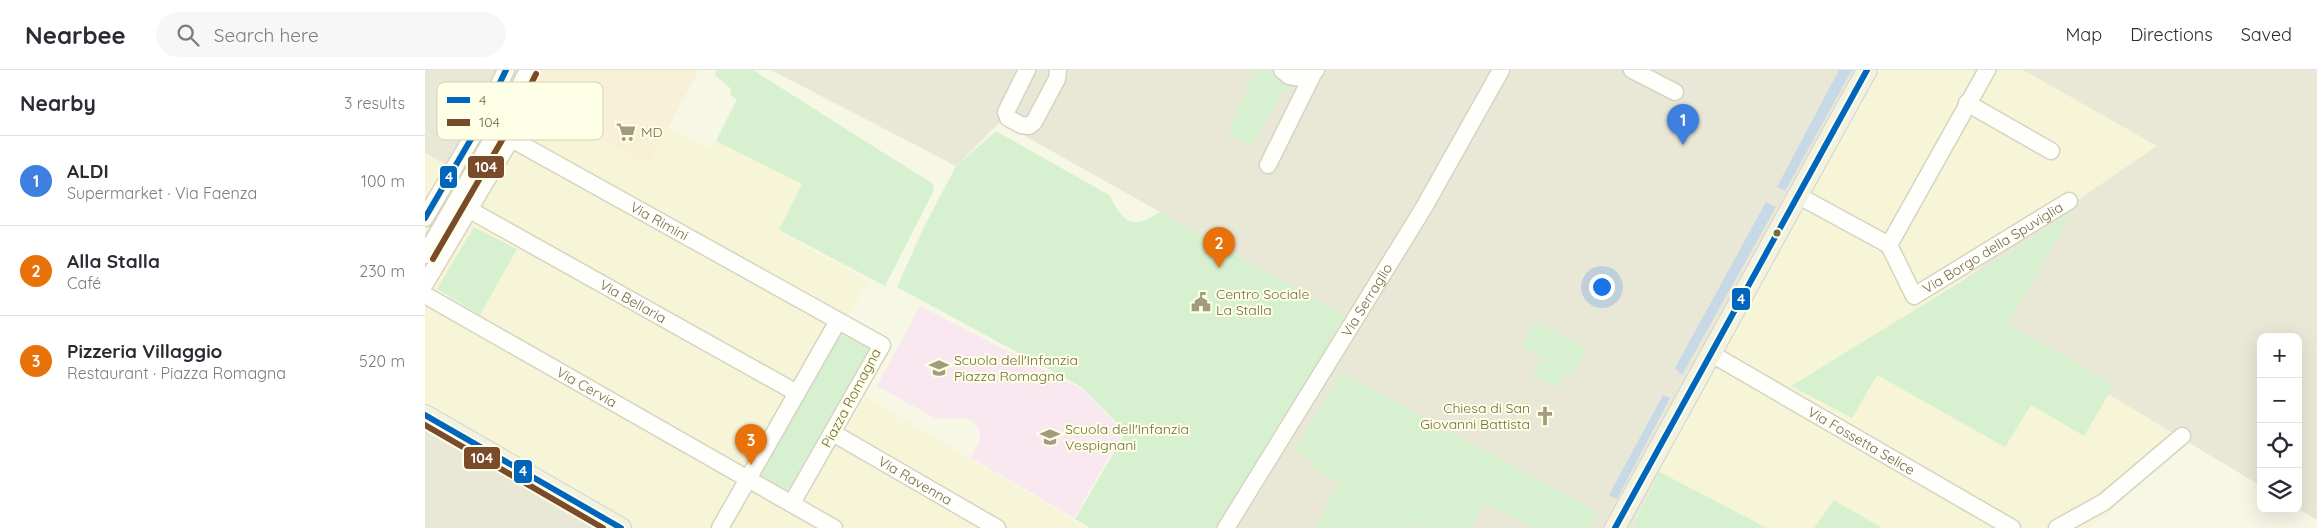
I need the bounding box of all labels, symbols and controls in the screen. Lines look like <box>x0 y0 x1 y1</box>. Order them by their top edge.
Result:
search box <box>156 12 506 57</box>
text: Nearbee <box>25 20 126 50</box>
icon: search <box>174 21 202 49</box>
text: Search here <box>214 23 319 47</box>
text: Map <box>2065 23 2102 46</box>
text: Directions <box>2130 23 2213 46</box>
text: Saved <box>2241 23 2292 46</box>
legend <box>437 82 603 140</box>
text: Nearby <box>20 90 96 116</box>
text: 4 <box>479 91 486 109</box>
text: 3 results <box>344 93 405 113</box>
pin: 1 <box>1667 104 1699 145</box>
text: 104 <box>479 113 500 131</box>
supermarket icon: MD <box>615 121 637 143</box>
place label: MD <box>641 123 663 141</box>
line badge: 104 <box>467 155 505 179</box>
text: 104 <box>475 158 497 176</box>
text: ALDI <box>67 159 109 183</box>
line badge: 4 <box>439 165 458 189</box>
text: 4 <box>445 168 453 186</box>
text: 1 <box>33 171 39 191</box>
text: 100 m <box>361 171 405 191</box>
text: Supermarket · Via Faenza <box>67 183 257 203</box>
street label: Via Rimini <box>627 198 692 245</box>
street label: Via Borgo della Spuviglia <box>1919 198 2066 298</box>
pin: 2 <box>1203 227 1235 268</box>
unlabelled marker <box>1772 228 1782 238</box>
text: Alla Stalla <box>67 249 160 273</box>
street label: Via Serraglio <box>1337 260 1396 340</box>
text: 2 <box>31 261 41 281</box>
text: 230 m <box>359 261 405 281</box>
text: Café <box>67 273 101 293</box>
your location <box>1589 274 1615 300</box>
street label: Via Bellaria <box>596 275 669 327</box>
place label: Centro Sociale La Stalla <box>1216 285 1309 319</box>
line badge: 4 <box>1731 287 1751 311</box>
text: 4 <box>1737 290 1745 308</box>
public building icon: Centro Sociale La Stalla <box>1190 291 1212 313</box>
map controls <box>2257 333 2302 513</box>
button: + <box>2257 333 2302 378</box>
text: Pizzeria Villaggio <box>67 339 222 363</box>
street label: Piazza Romagna <box>817 345 885 451</box>
text: 3 <box>32 351 40 371</box>
text: 520 m <box>359 351 405 371</box>
place label: Scuola dell'Infanzia Piazza Romagna <box>954 351 1078 385</box>
school or university icon: Scuola dell'Infanzia Piazza Romagna <box>928 357 950 379</box>
text: Restaurant · Piazza Romagna <box>67 363 286 383</box>
street label: Via Cervia <box>553 363 620 411</box>
button: − <box>2257 378 2302 423</box>
place label: Chiesa di San Giovanni Battista <box>1420 399 1530 433</box>
street label: Via Fossetta Selice <box>1805 403 1918 479</box>
church icon: Chiesa di San Giovanni Battista <box>1534 405 1556 427</box>
place label: Scuola dell'Infanzia Vespignani <box>1065 420 1189 454</box>
button: locate <box>2257 423 2302 468</box>
pin: 3 <box>735 424 767 465</box>
school or university icon: Scuola dell'Infanzia Vespignani <box>1039 426 1061 448</box>
line badge: 104 <box>463 446 501 470</box>
text: 104 <box>471 449 493 467</box>
street label: Via Ravenna <box>875 452 955 509</box>
line badge: 4 <box>513 459 533 484</box>
text: 4 <box>519 462 527 480</box>
button: layers <box>2257 468 2302 513</box>

